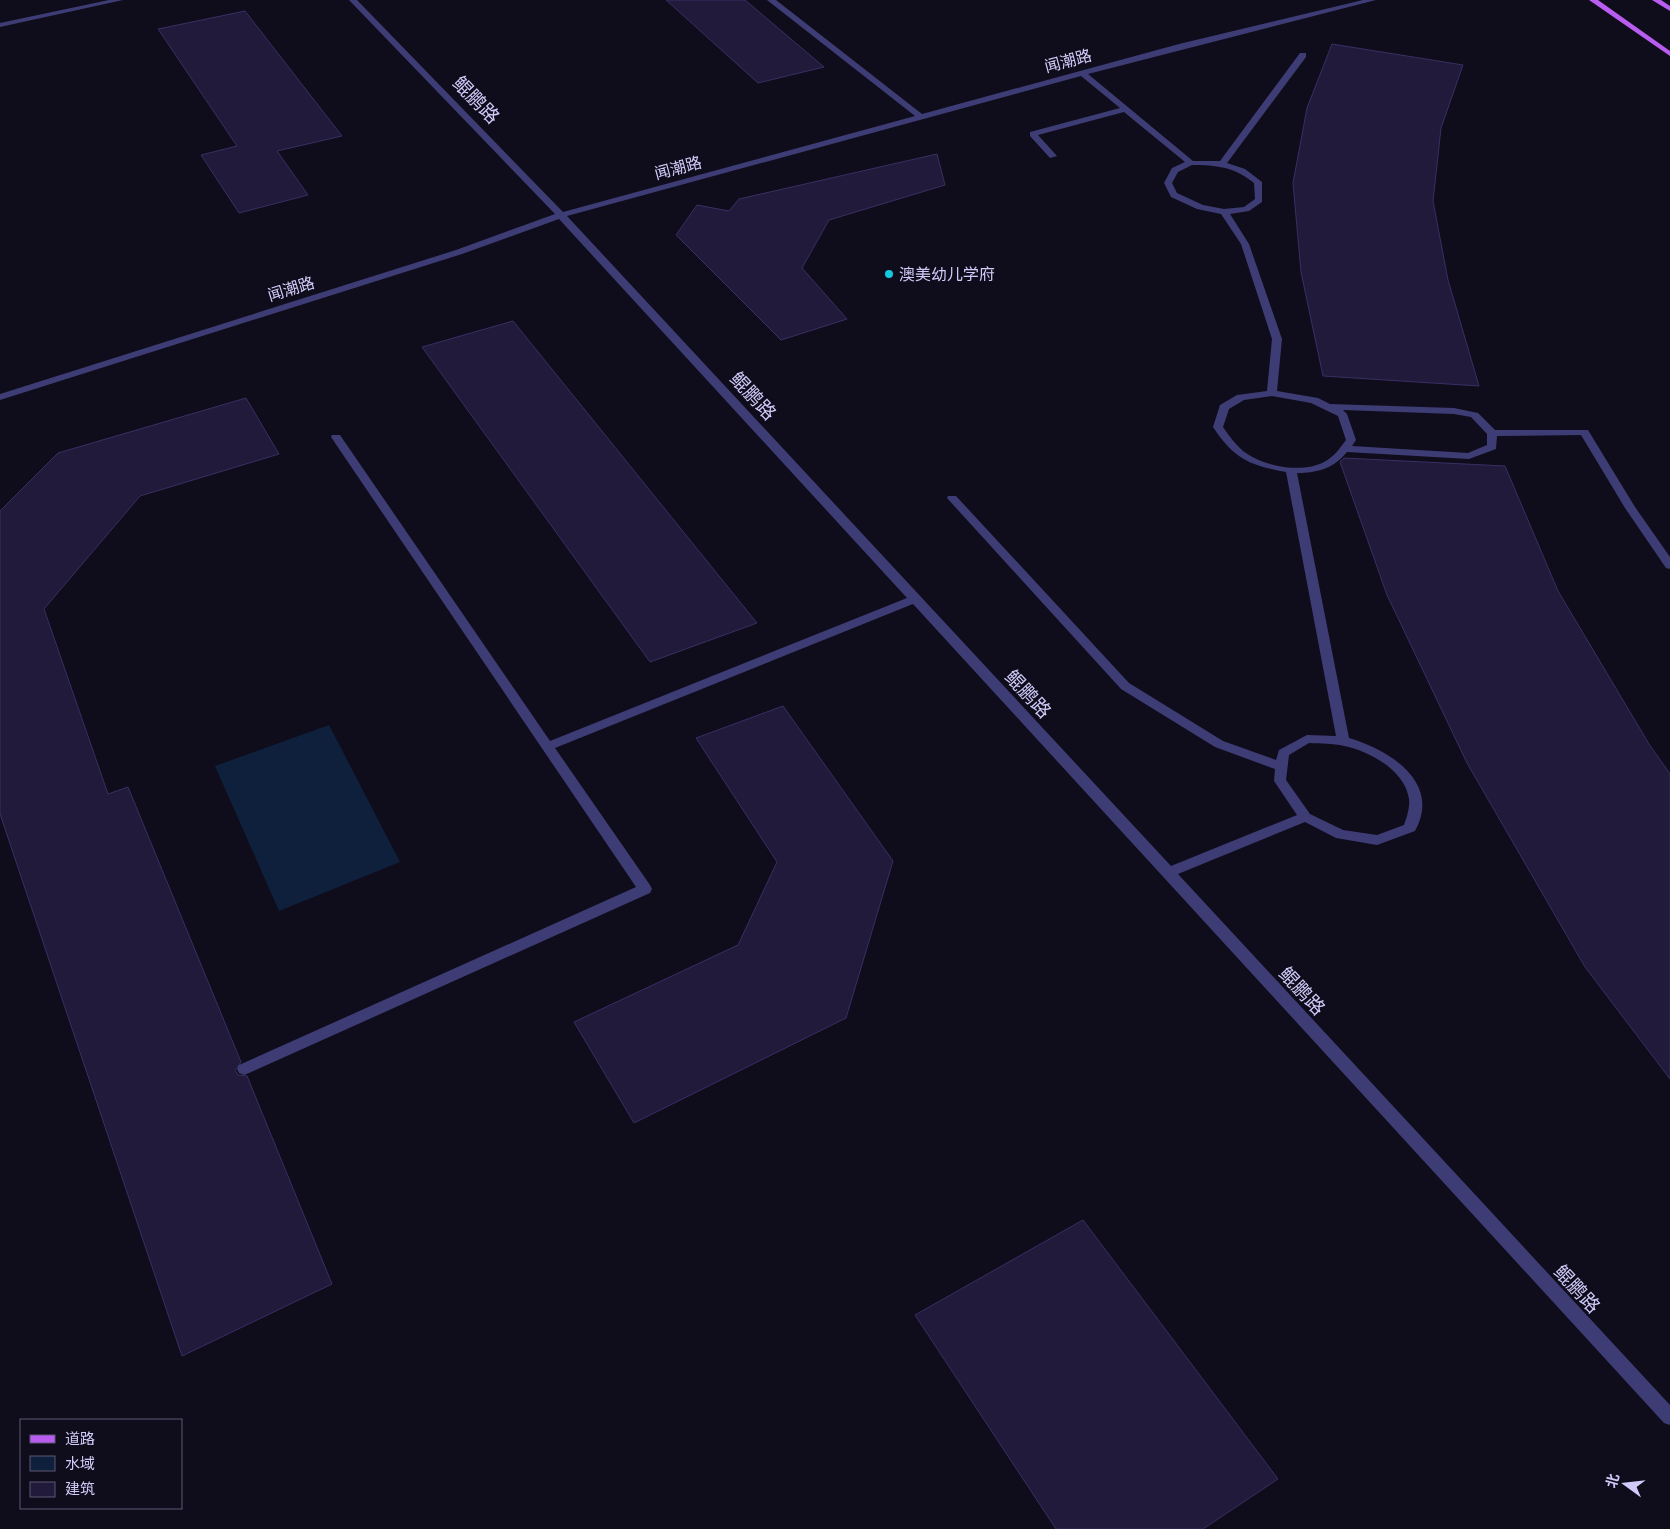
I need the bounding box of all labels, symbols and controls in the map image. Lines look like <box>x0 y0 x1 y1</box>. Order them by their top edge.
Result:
street label: 闻潮路 <box>1042 45 1094 77</box>
street label: 鲲鹏路 <box>447 71 505 129</box>
street label: 闻潮路 <box>652 152 704 184</box>
place label: 澳美幼儿学府 <box>899 264 995 285</box>
marker: 澳美幼儿学府 <box>883 268 895 280</box>
street label: 闻潮路 <box>265 272 317 306</box>
street label: 鲲鹏路 <box>724 367 782 425</box>
street label: 鲲鹏路 <box>999 665 1057 723</box>
street label: 鲲鹏路 <box>1273 962 1331 1020</box>
street label: 鲲鹏路 <box>1548 1260 1606 1318</box>
legend <box>20 1419 182 1509</box>
text: 道路 <box>65 1429 95 1448</box>
text: 水域 <box>65 1454 95 1473</box>
north arrow <box>1600 1459 1650 1509</box>
text: 北 <box>1602 1472 1623 1490</box>
text: 建筑 <box>65 1479 95 1498</box>

